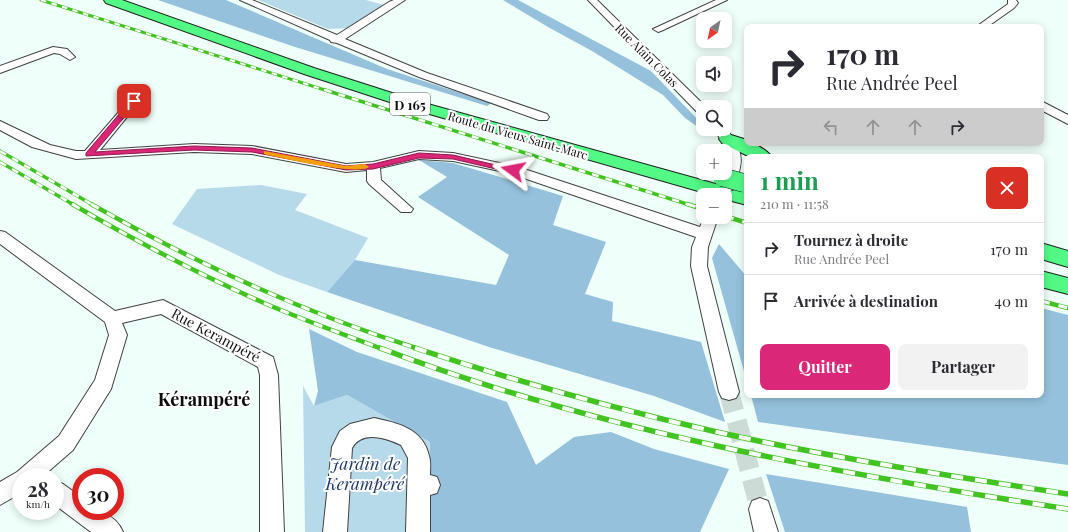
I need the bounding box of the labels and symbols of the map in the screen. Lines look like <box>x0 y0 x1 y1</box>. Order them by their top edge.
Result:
north arrow <box>696 12 732 48</box>
street label: Rue Alain Colas <box>612 20 682 90</box>
pin <box>117 84 151 118</box>
road number: D 165 <box>390 93 430 115</box>
street label: Route du Vieux Saint-Marc <box>446 107 590 163</box>
position arrow <box>492 149 534 191</box>
street label: Rue Kerampéré <box>168 304 264 366</box>
district label: Kérampéré <box>158 387 250 411</box>
park label: Jardin de Kerampéré <box>325 452 406 494</box>
speed limit sign: 30 <box>72 468 124 520</box>

